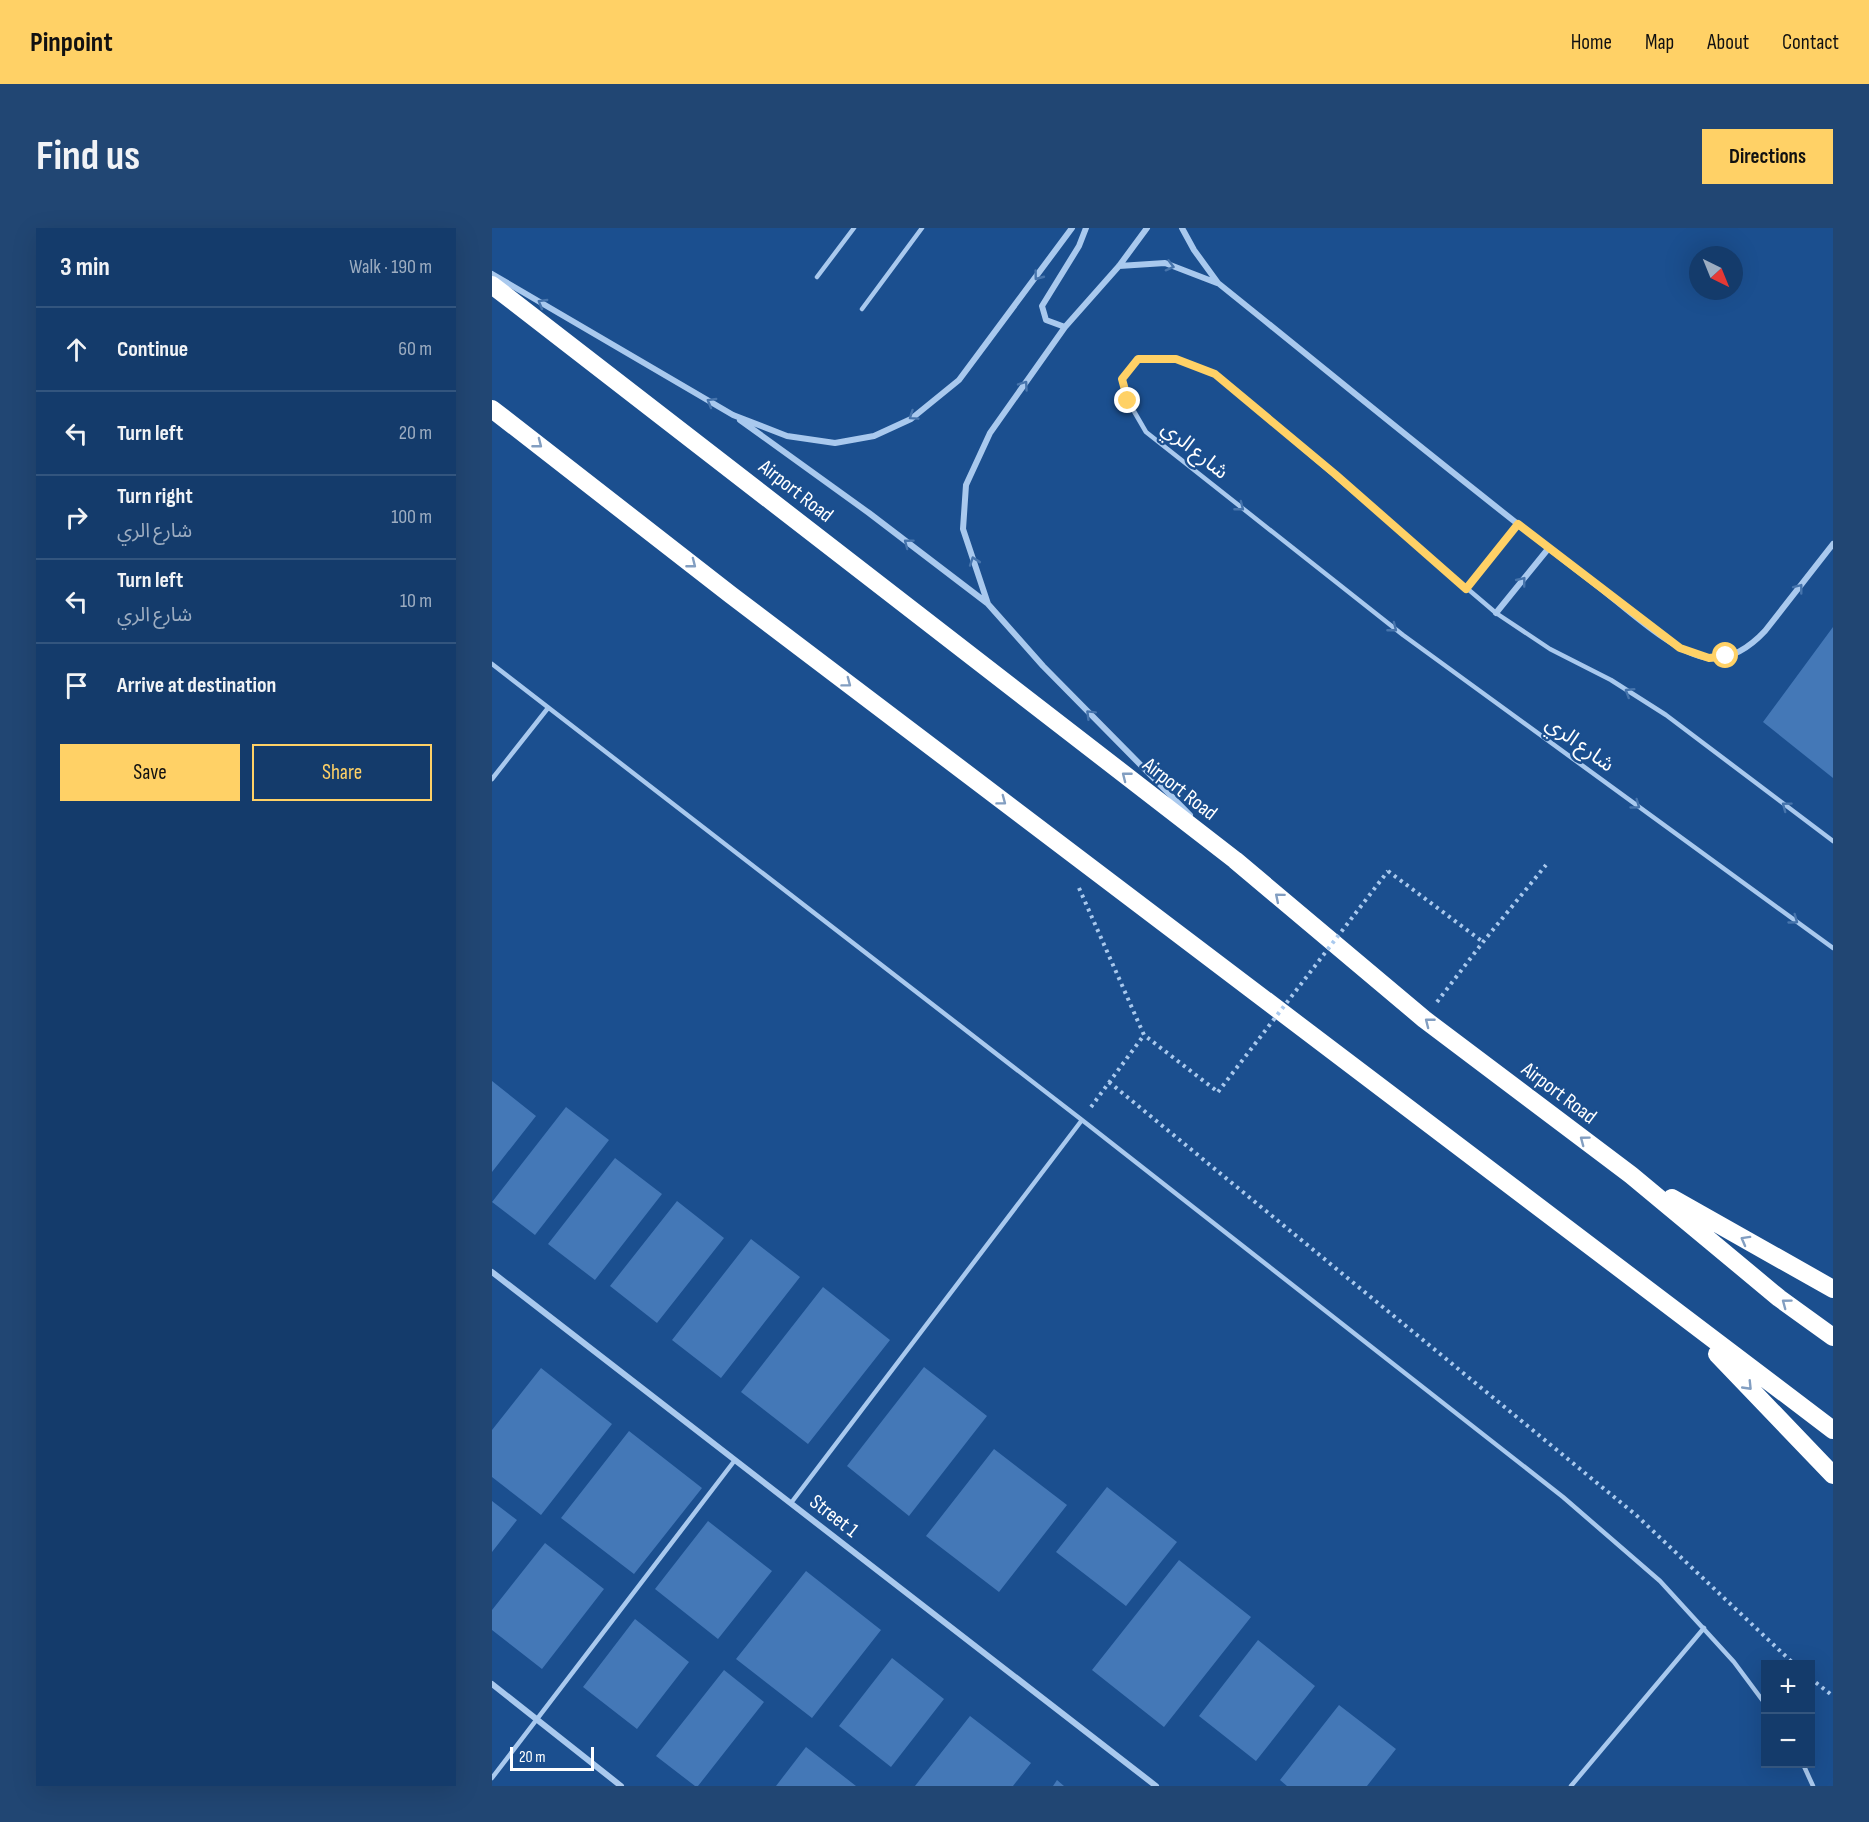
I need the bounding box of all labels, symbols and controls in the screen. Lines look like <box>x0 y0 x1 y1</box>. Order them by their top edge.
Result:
text: Pinpoint <box>30 26 113 59</box>
text: Home <box>1571 30 1612 55</box>
text: Map <box>1645 30 1674 55</box>
text: About <box>1707 30 1749 55</box>
text: Contact <box>1782 30 1839 55</box>
button: Directions <box>1702 129 1833 184</box>
text: Find us <box>36 131 140 182</box>
north arrow <box>1689 246 1743 300</box>
text: 3 min <box>60 252 110 283</box>
text: Walk · 190 m <box>349 255 432 279</box>
one-way arrow <box>1165 259 1175 272</box>
one-way arrow <box>1035 269 1046 280</box>
one-way arrow <box>538 299 548 311</box>
icon: ahead <box>60 333 93 366</box>
text: Continue <box>117 336 188 363</box>
text: 60 m <box>398 337 432 361</box>
one-way arrow <box>1017 381 1028 392</box>
route end <box>1114 387 1140 413</box>
one-way arrow <box>706 397 717 409</box>
one-way arrow <box>909 409 920 420</box>
street label: شارع الري <box>1155 415 1234 487</box>
icon: left <box>60 417 93 450</box>
text: Turn left <box>117 420 183 447</box>
text: 20 m <box>399 421 432 445</box>
one-way arrow <box>531 437 542 448</box>
street label: Airport Road <box>753 454 838 528</box>
text: Turn right <box>117 483 193 510</box>
one-way arrow <box>1234 500 1245 511</box>
icon: right <box>60 501 93 534</box>
text: 100 m <box>391 505 432 529</box>
text: شارع الري <box>117 519 192 543</box>
one-way arrow <box>904 539 915 550</box>
one-way arrow <box>968 556 981 567</box>
one-way arrow <box>685 557 696 568</box>
text: Turn left <box>117 567 183 594</box>
one-way arrow <box>1515 577 1526 588</box>
one-way arrow <box>1791 583 1802 594</box>
icon: left <box>60 585 93 618</box>
text: 10 m <box>400 589 432 613</box>
text: شارع الري <box>117 603 192 627</box>
one-way arrow <box>1387 621 1398 632</box>
route start <box>1712 642 1738 668</box>
icon: arrive <box>60 669 93 702</box>
text: Arrive at destination <box>117 672 276 699</box>
one-way arrow <box>840 675 851 686</box>
one-way arrow <box>1624 688 1635 699</box>
one-way arrow <box>1086 711 1097 721</box>
street label: شارع الري <box>1539 711 1619 780</box>
button: Save <box>60 744 240 801</box>
button: Share <box>252 744 432 801</box>
street label: Airport Road <box>1137 752 1222 826</box>
one-way arrow <box>1122 772 1133 783</box>
one-way arrow <box>995 794 1006 805</box>
one-way arrow <box>1629 798 1640 809</box>
one-way arrow <box>1782 802 1793 813</box>
one-way arrow <box>1275 893 1286 904</box>
one-way arrow <box>1787 912 1798 923</box>
one-way arrow <box>1424 1019 1435 1030</box>
street label: Airport Road <box>1516 1056 1601 1129</box>
one-way arrow <box>1580 1136 1591 1147</box>
one-way arrow <box>1741 1235 1751 1247</box>
one-way arrow <box>1781 1299 1792 1310</box>
one-way arrow <box>1740 1379 1751 1390</box>
street label: Street 1 <box>805 1489 864 1543</box>
map controls <box>1761 1660 1815 1768</box>
button: + <box>1761 1660 1815 1714</box>
button: − <box>1761 1714 1815 1768</box>
scale bar <box>510 1744 594 1772</box>
text: 20 m <box>519 1748 546 1767</box>

